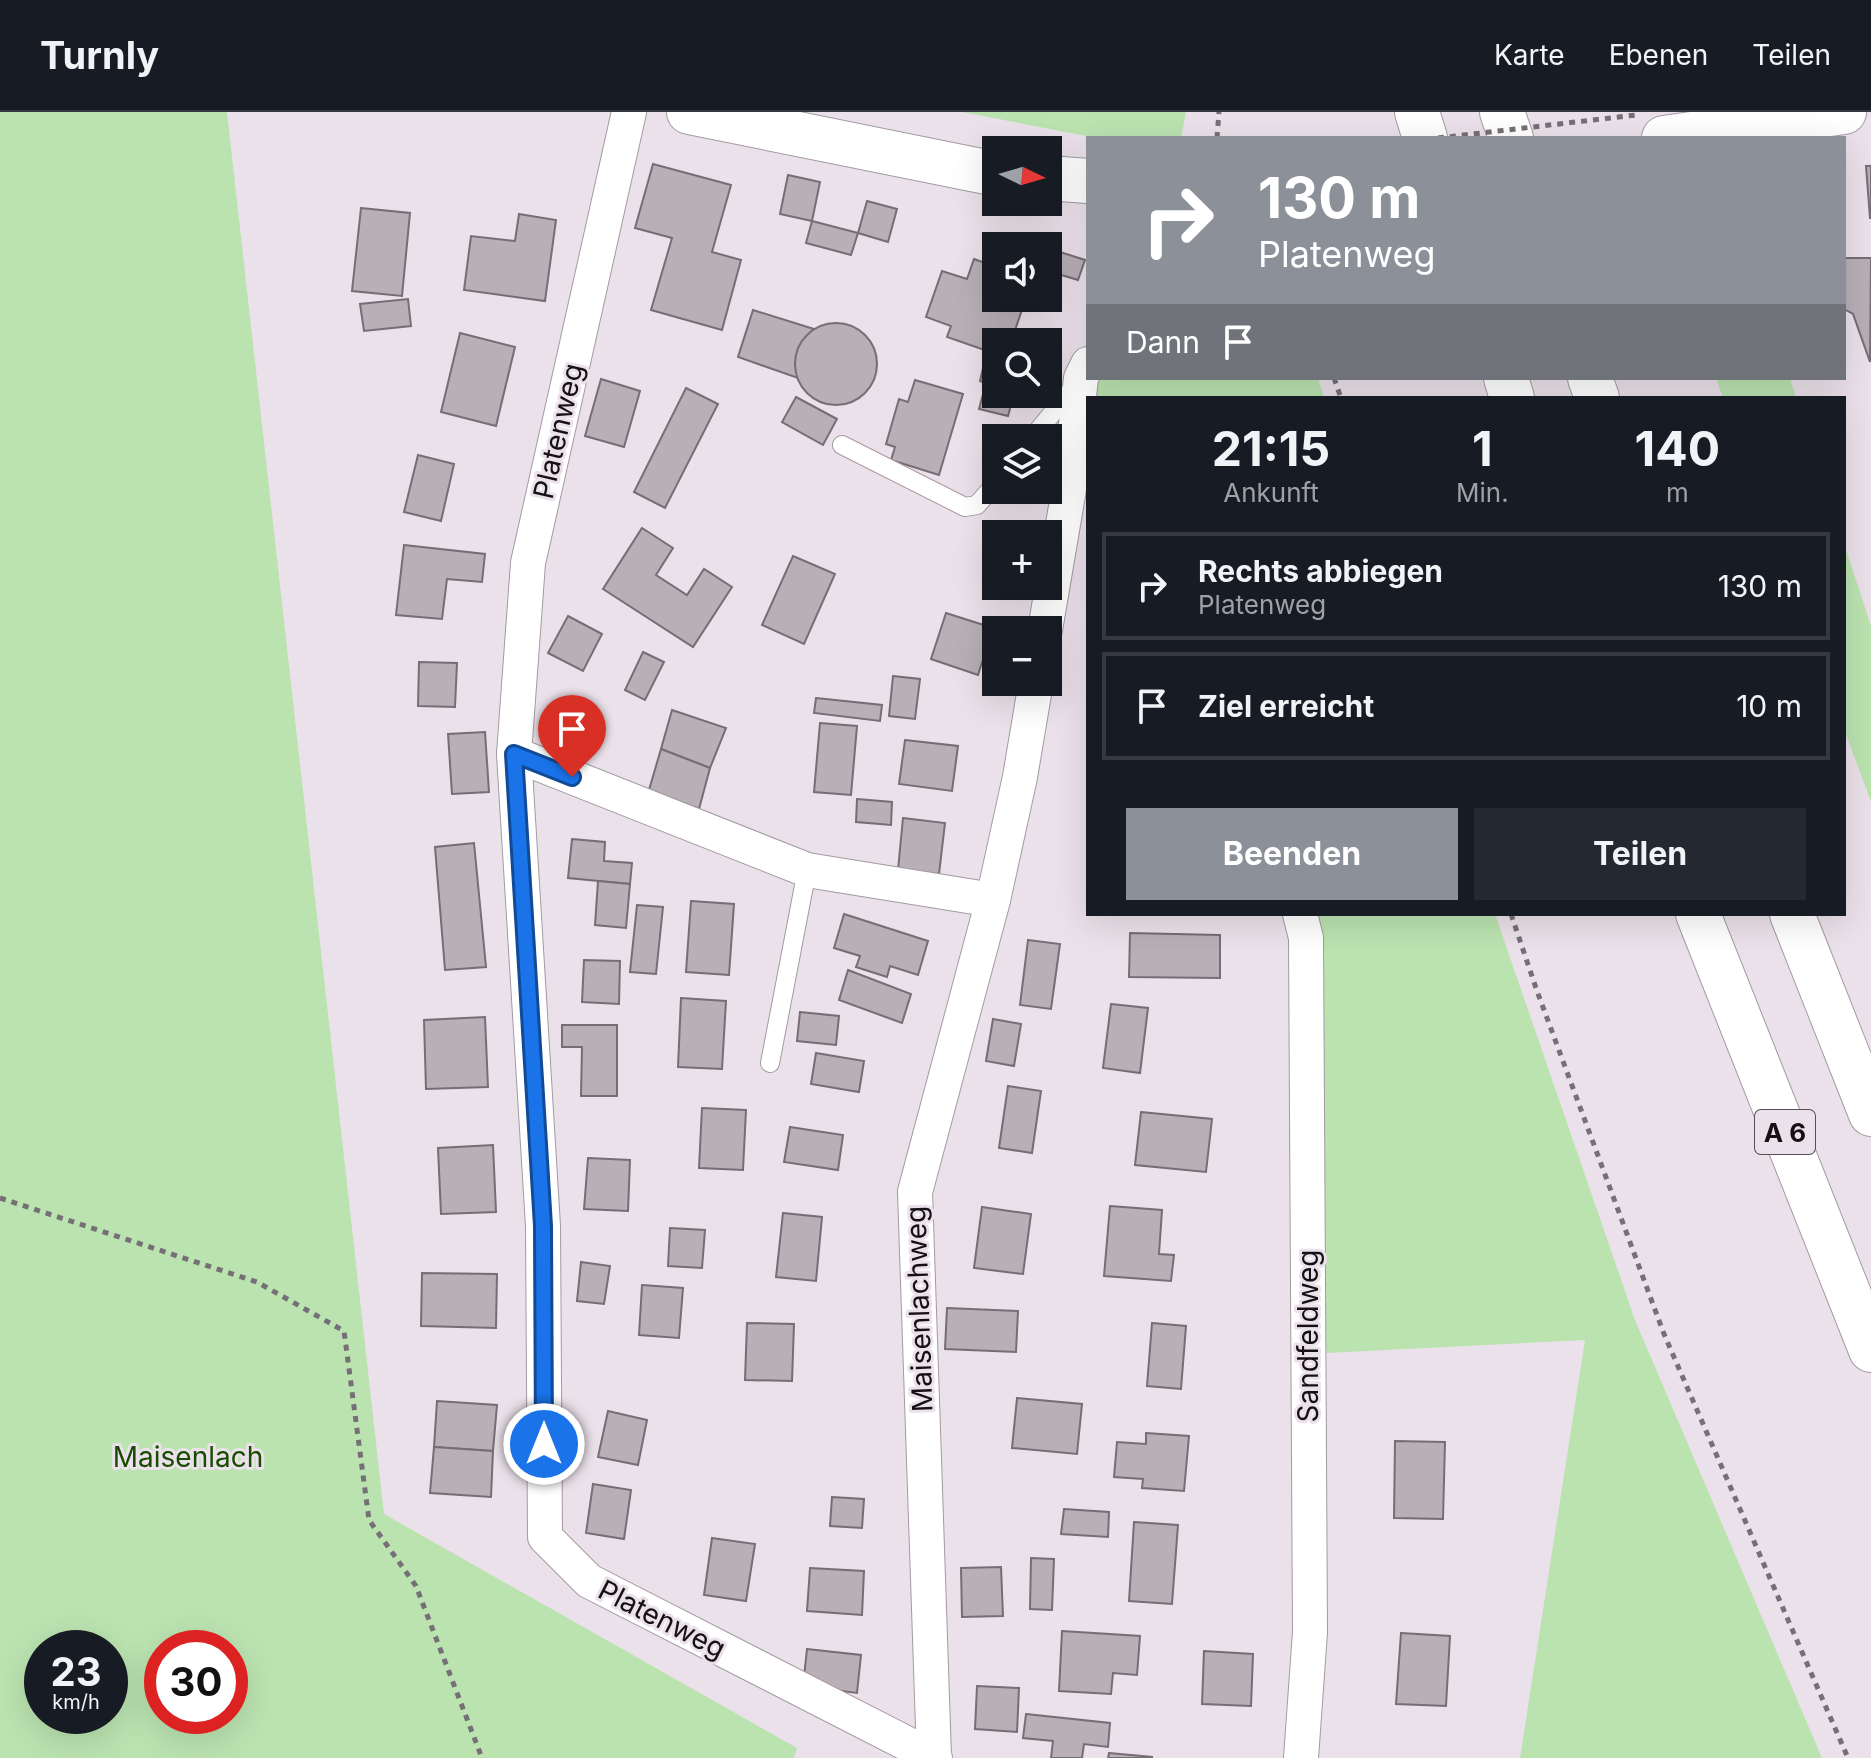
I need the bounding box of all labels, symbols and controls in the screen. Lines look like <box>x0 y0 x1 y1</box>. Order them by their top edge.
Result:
text: Turnly <box>40 32 159 78</box>
text: Karte <box>1494 38 1565 72</box>
text: Ebenen <box>1609 38 1708 72</box>
text: Teilen <box>1752 38 1831 72</box>
north arrow <box>982 136 1062 216</box>
map controls <box>982 136 1062 696</box>
text: 130 m <box>1258 164 1420 232</box>
icon: right <box>1126 168 1230 272</box>
button: sound <box>982 232 1062 312</box>
text: Platenweg <box>1258 232 1436 276</box>
icon: arrive <box>1216 320 1260 364</box>
text: Dann <box>1126 324 1200 360</box>
button: search <box>982 328 1062 408</box>
street label: Platenweg <box>526 360 590 502</box>
text: 21:15 <box>1212 419 1330 478</box>
text: 1 <box>1472 419 1493 478</box>
text: 140 <box>1635 419 1720 478</box>
button: layers <box>982 424 1062 504</box>
text: Ankunft <box>1223 477 1319 508</box>
text: Min. <box>1456 477 1509 508</box>
text: m <box>1666 477 1689 508</box>
button: + <box>982 520 1062 600</box>
text: Rechts abbiegen <box>1198 553 1443 589</box>
icon: right <box>1130 564 1174 608</box>
text: 130 m <box>1718 568 1802 604</box>
text: Platenweg <box>1198 589 1326 620</box>
button: − <box>982 616 1062 696</box>
icon: arrive <box>1130 684 1174 728</box>
text: Ziel erreicht <box>1198 688 1374 724</box>
text: 10 m <box>1736 688 1802 724</box>
pin <box>538 695 606 777</box>
icon: arrive <box>550 707 594 751</box>
button: Beenden <box>1126 808 1458 900</box>
button: Teilen <box>1474 808 1806 900</box>
road number: A 6 <box>1755 1110 1815 1154</box>
street label: Maisenlachweg <box>898 1205 940 1413</box>
street label: Sandfeldweg <box>1291 1249 1325 1423</box>
position arrow <box>502 1402 586 1486</box>
park label: Maisenlach <box>113 1440 263 1474</box>
street label: Platenweg <box>593 1573 731 1665</box>
speed limit sign: 30 <box>144 1630 248 1734</box>
text: 23 <box>50 1647 102 1696</box>
text: km/h <box>52 1690 100 1714</box>

